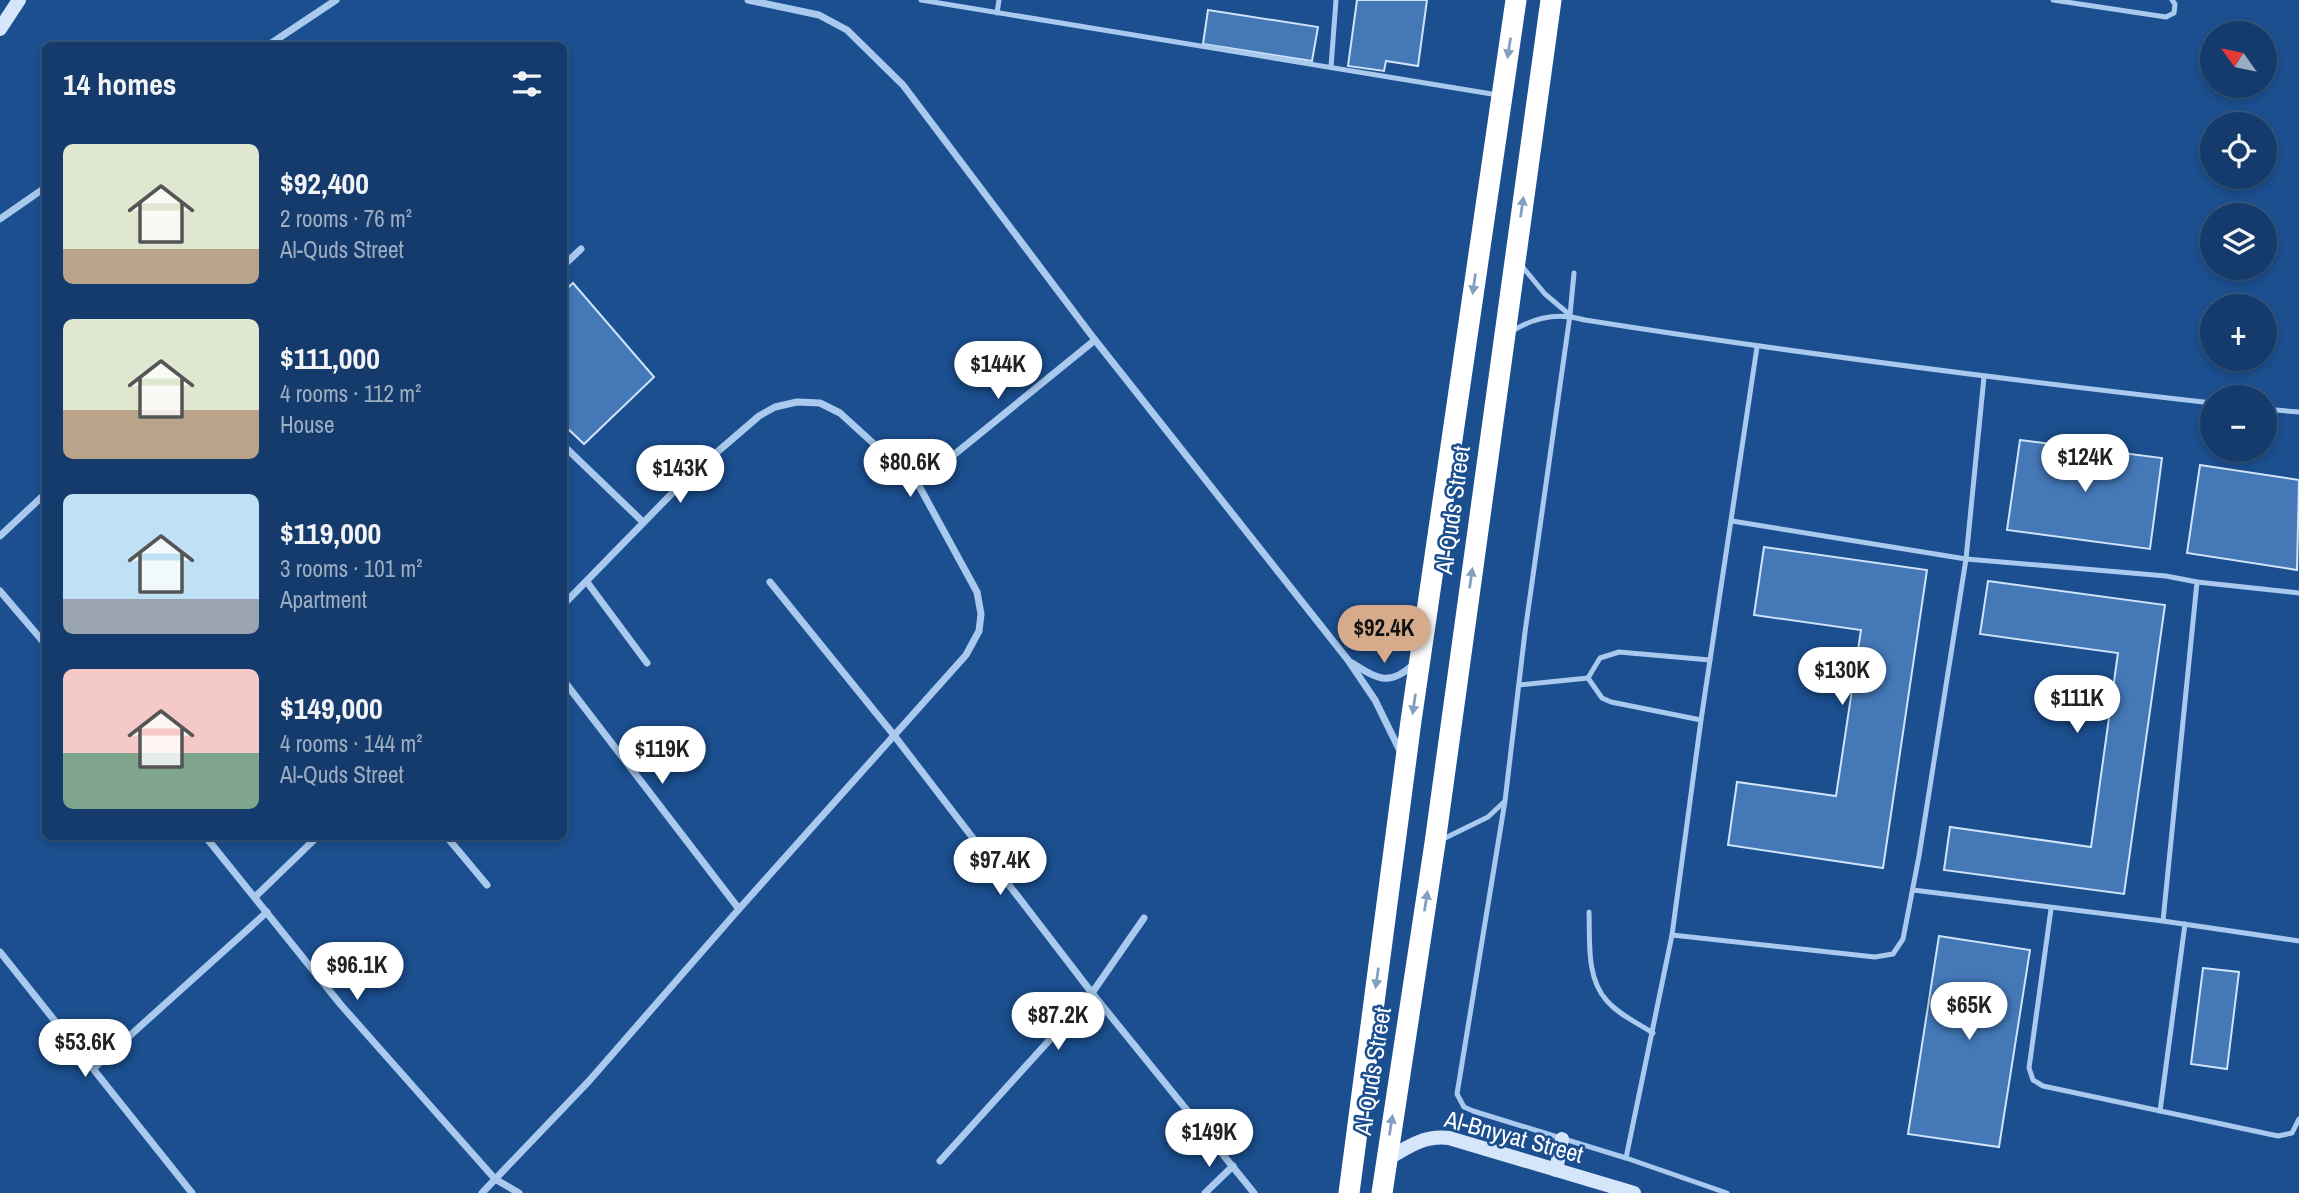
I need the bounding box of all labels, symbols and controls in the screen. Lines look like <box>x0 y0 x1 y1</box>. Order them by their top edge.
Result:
north arrow <box>2200 21 2277 98</box>
map controls <box>2200 21 2277 462</box>
one-way arrow <box>1503 37 1514 59</box>
text: 14 homes <box>63 64 177 104</box>
icon: filters <box>508 65 546 103</box>
button: locate <box>2200 112 2277 189</box>
text: $92,400 <box>280 163 369 203</box>
icon: home <box>119 172 203 256</box>
one-way arrow <box>1517 196 1528 218</box>
text: 2 rooms · 76 m² <box>280 203 412 234</box>
button: layers <box>2200 203 2277 280</box>
text: Al-Quds Street <box>280 234 404 265</box>
one-way arrow <box>1468 274 1479 296</box>
button: + <box>2200 294 2277 371</box>
text: $111,000 <box>280 338 380 378</box>
pin: $144K <box>949 342 1047 401</box>
icon: home <box>119 347 203 431</box>
text: $144K <box>970 348 1026 379</box>
text: 4 rooms · 112 m² <box>280 378 421 409</box>
button: − <box>2200 385 2277 462</box>
text: House <box>280 409 335 440</box>
pin: $124K <box>2036 434 2134 494</box>
pin: $80.6K <box>853 440 967 499</box>
text: $124K <box>2057 441 2113 472</box>
street label: Al-Quds Street <box>1427 443 1477 577</box>
pin: $143K <box>631 446 729 505</box>
text: $80.6K <box>880 446 940 477</box>
text: $143K <box>652 452 708 483</box>
text: $119,000 <box>280 513 381 553</box>
icon: home <box>119 522 203 606</box>
text: 3 rooms · 101 m² <box>280 553 423 584</box>
one-way arrow <box>1465 567 1476 589</box>
text: Apartment <box>280 584 367 615</box>
pin: $92.4K <box>1327 606 1441 665</box>
text: $92.4K <box>1354 612 1414 643</box>
pin: $130K <box>1793 648 1891 707</box>
text: $130K <box>1814 654 1870 685</box>
pin: $111K <box>2028 676 2126 735</box>
text: $111K <box>2050 682 2104 713</box>
text: $149,000 <box>280 688 383 728</box>
one-way arrow <box>1408 693 1419 715</box>
icon: home <box>119 697 203 781</box>
pin: $119K <box>613 726 711 786</box>
text: 4 rooms · 144 m² <box>280 728 423 759</box>
text: $119K <box>635 733 689 764</box>
text: Al-Quds Street <box>280 759 404 790</box>
pin: $97.4K <box>943 838 1057 897</box>
text: $97.4K <box>970 844 1030 875</box>
one-way arrow <box>1421 890 1432 912</box>
pin: $96.1K <box>300 942 414 1002</box>
text: $96.1K <box>327 949 387 980</box>
one-way arrow <box>1371 967 1382 989</box>
pin: $65K <box>1928 982 2010 1042</box>
text: $65K <box>1946 989 1992 1020</box>
pin: $87.2K <box>1001 992 1115 1052</box>
text: $87.2K <box>1028 999 1088 1030</box>
street label: Al-Quds Street <box>1346 1004 1398 1138</box>
pin: $53.6K <box>28 1020 142 1079</box>
text: $53.6K <box>55 1026 115 1057</box>
street label: Al-Bnyyat Street <box>1440 1102 1588 1170</box>
pin: $149K <box>1160 1110 1258 1169</box>
one-way arrow <box>1386 1114 1397 1136</box>
text: $149K <box>1181 1116 1237 1147</box>

